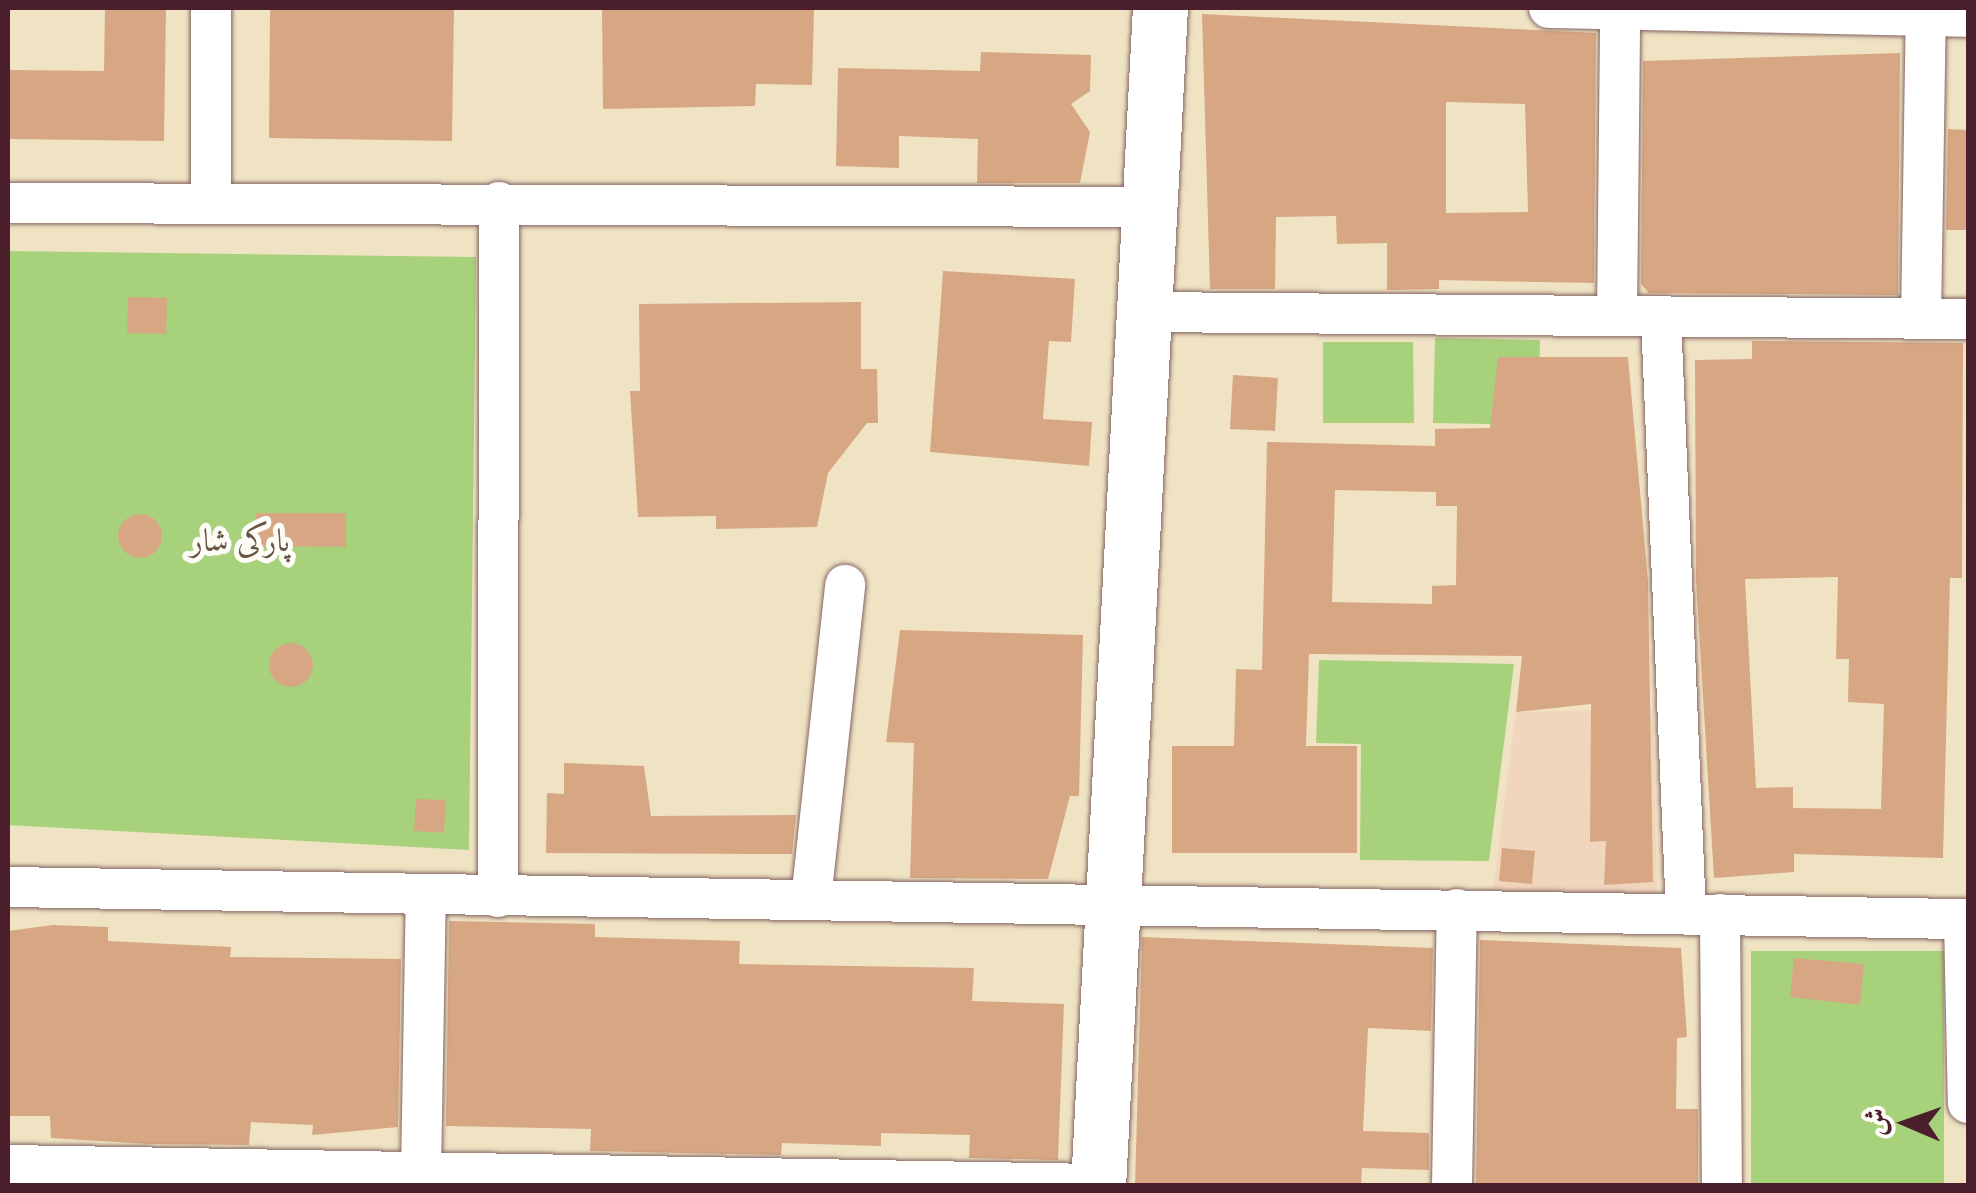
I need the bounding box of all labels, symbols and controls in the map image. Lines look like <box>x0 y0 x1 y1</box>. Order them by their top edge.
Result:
park label: پاركى شار <box>190 522 290 560</box>
north arrow <box>1856 1073 1956 1173</box>
text: ش <box>1857 1107 1895 1136</box>

